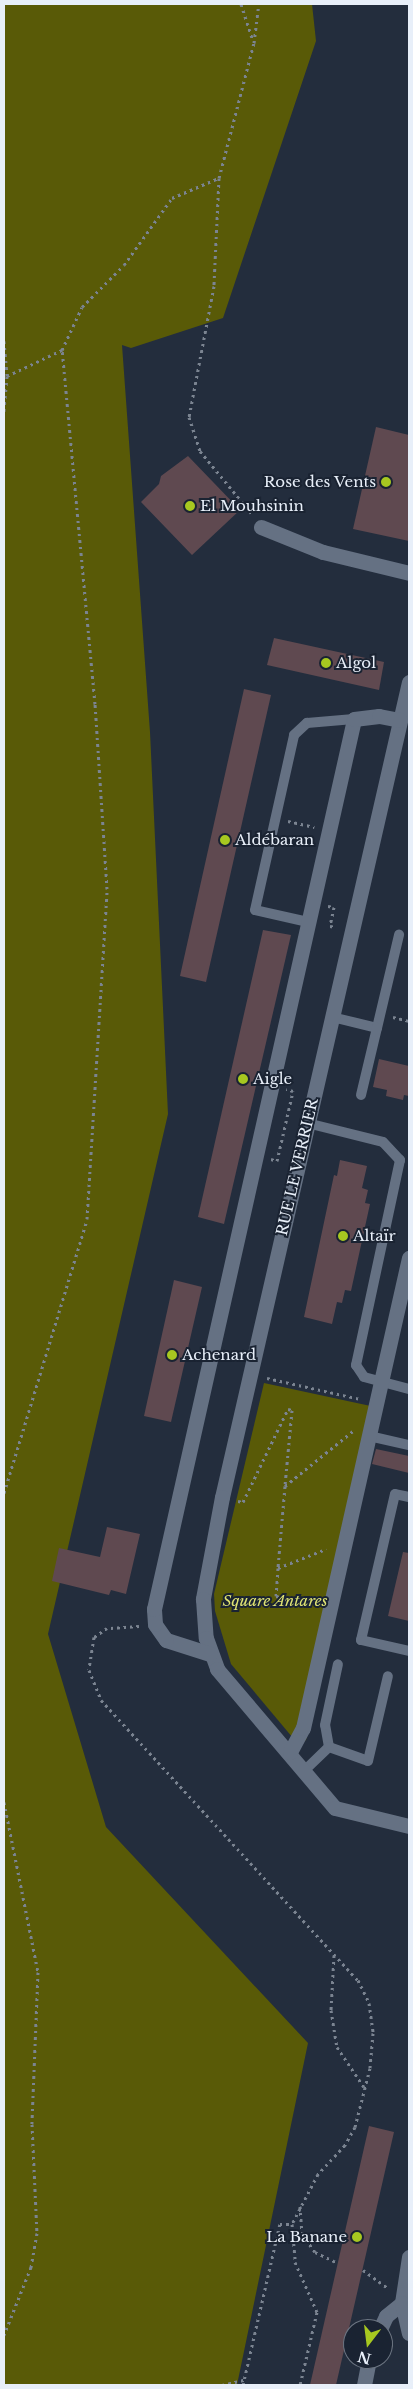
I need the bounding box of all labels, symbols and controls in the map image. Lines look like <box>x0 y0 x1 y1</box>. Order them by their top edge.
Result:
place label: Rose des Vents <box>263 473 376 491</box>
marker: Rose des Vents <box>380 476 392 488</box>
place label: El Mouhsinin <box>200 497 304 515</box>
marker: El Mouhsinin <box>184 500 196 512</box>
place label: Algol <box>336 654 376 672</box>
marker: Algol <box>320 657 332 669</box>
place label: Aldébaran <box>235 831 314 849</box>
marker: Aldébaran <box>219 834 231 846</box>
place label: Aigle <box>253 1070 292 1088</box>
marker: Aigle <box>237 1073 249 1085</box>
street label: RUE LE VERRIER <box>272 1096 322 1238</box>
place label: Altaïr <box>353 1227 396 1245</box>
marker: Altaïr <box>337 1230 349 1242</box>
place label: Achenard <box>182 1346 256 1364</box>
marker: Achenard <box>166 1349 178 1361</box>
park label: Square Antares <box>222 1592 328 1610</box>
place label: La Banane <box>266 2228 347 2246</box>
marker: La Banane <box>351 2231 363 2243</box>
north arrow <box>343 2319 393 2369</box>
text: N <box>356 2347 373 2368</box>

